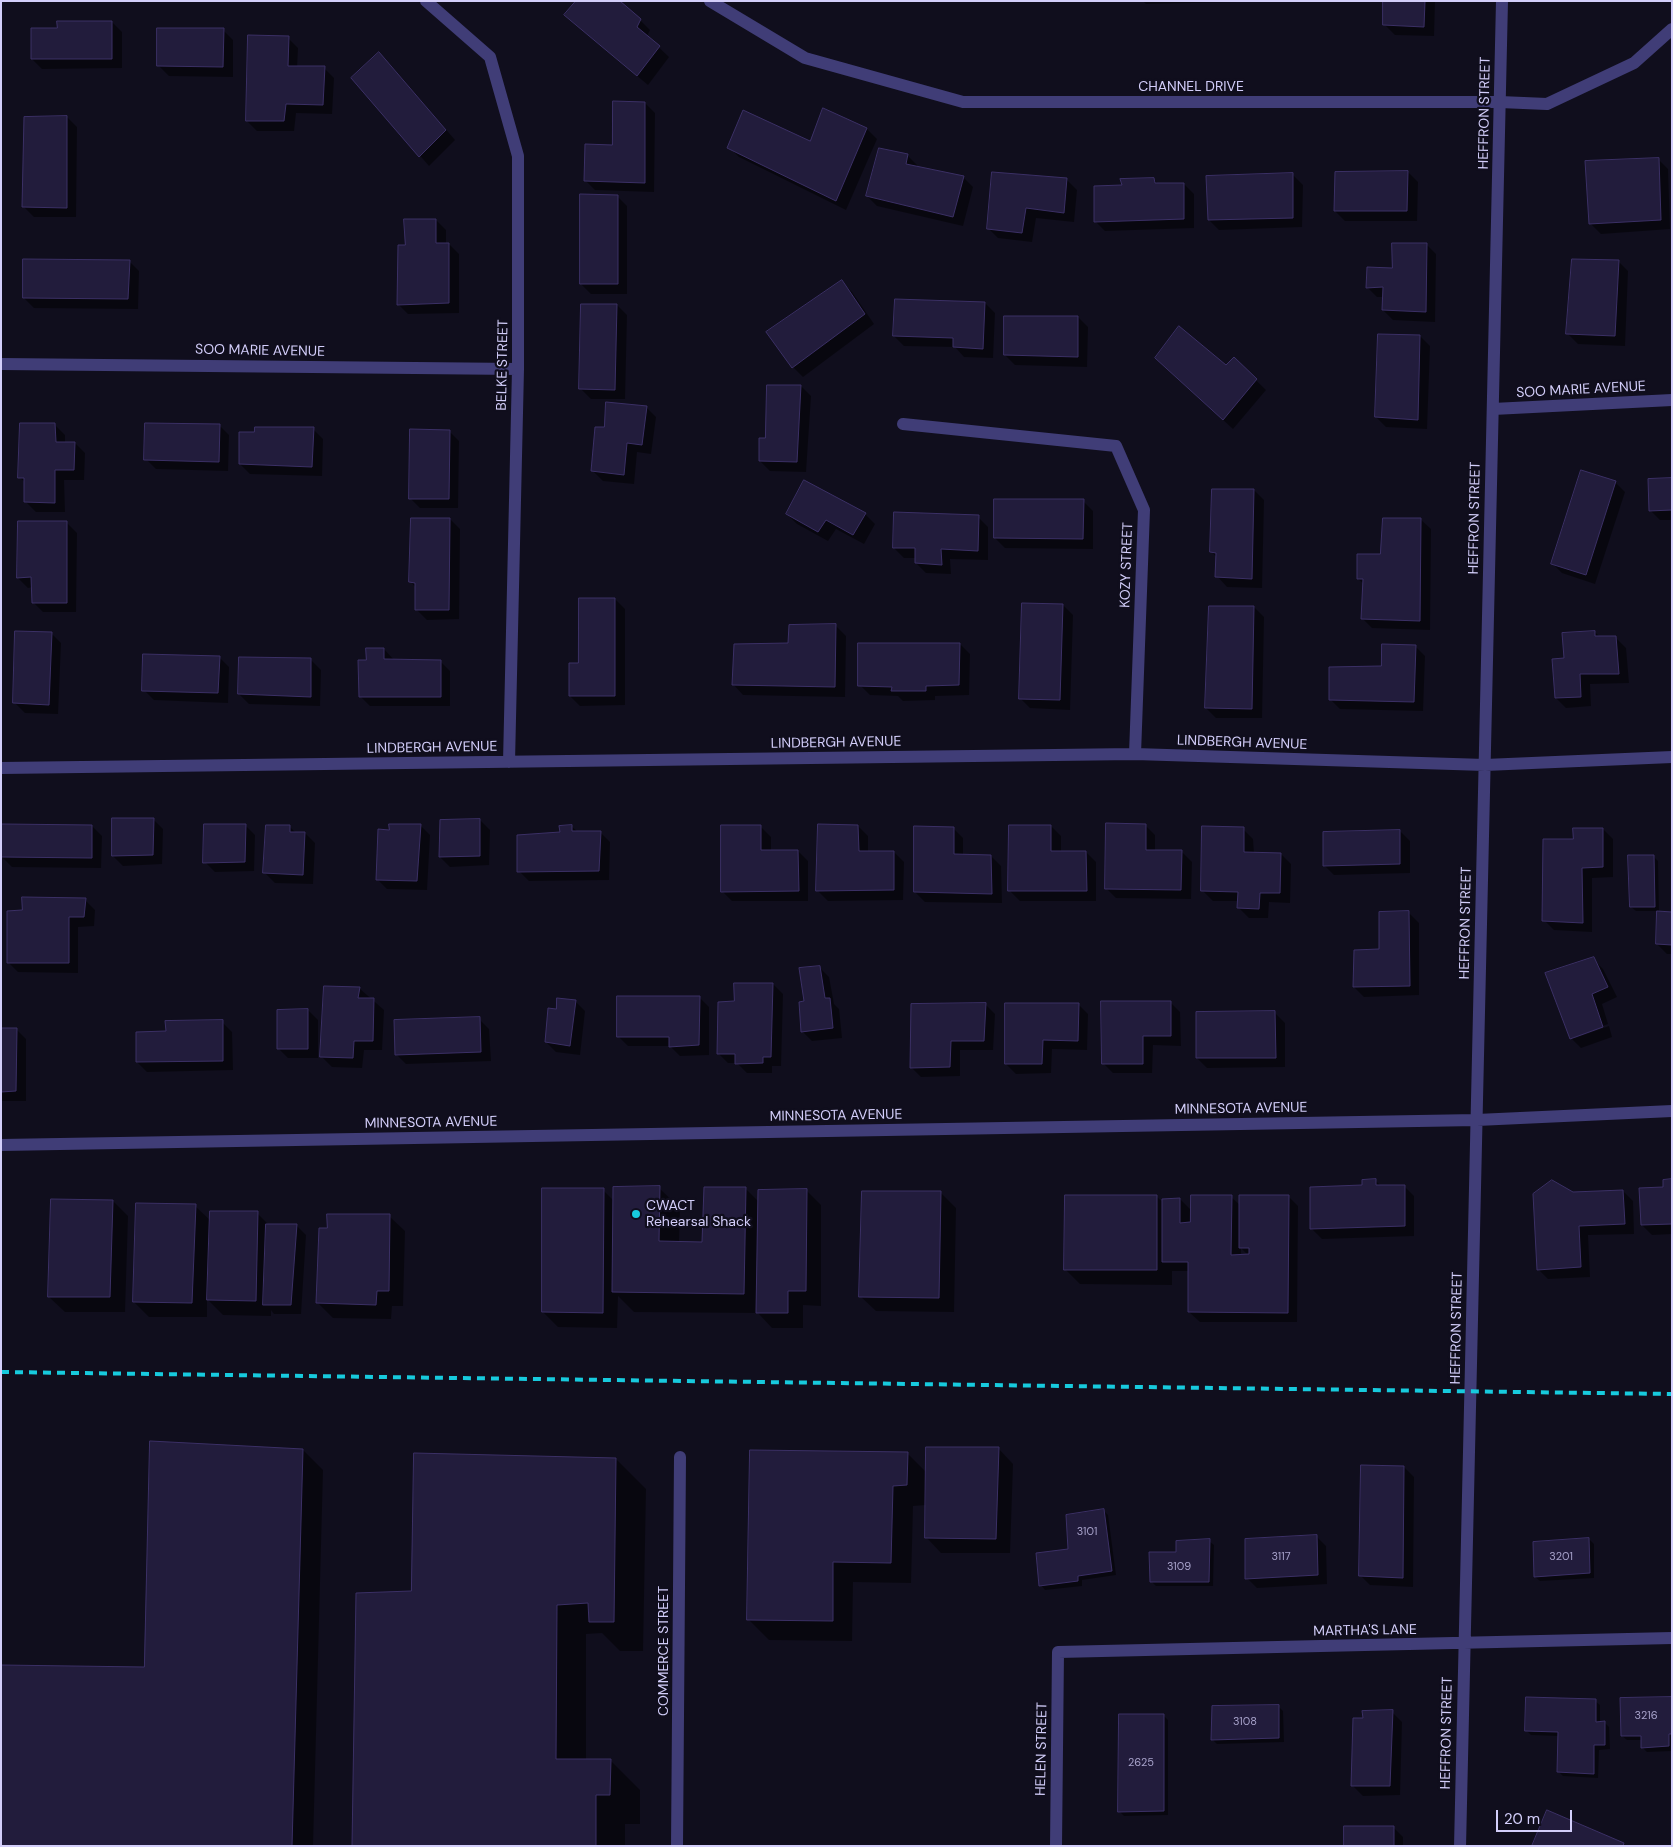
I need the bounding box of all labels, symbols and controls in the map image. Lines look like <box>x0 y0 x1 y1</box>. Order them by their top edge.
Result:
street label: HEFFRON STREET <box>1476 57 1494 169</box>
street label: CHANNEL DRIVE <box>1138 79 1244 95</box>
street label: BELKE STREET <box>494 319 512 411</box>
street label: SOO MARIE AVENUE <box>195 341 325 361</box>
street label: SOO MARIE AVENUE <box>1516 378 1646 402</box>
street label: HEFFRON STREET <box>1466 462 1484 574</box>
street label: KOZY STREET <box>1117 522 1137 608</box>
street label: LINDBERGH AVENUE <box>1177 732 1307 754</box>
street label: LINDBERGH AVENUE <box>771 733 901 753</box>
street label: LINDBERGH AVENUE <box>367 738 497 758</box>
street label: HEFFRON STREET <box>1457 867 1475 979</box>
street label: MINNESOTA AVENUE <box>1175 1099 1307 1119</box>
street label: MINNESOTA AVENUE <box>770 1106 902 1126</box>
street label: MINNESOTA AVENUE <box>365 1113 497 1133</box>
place label: CWACT Rehearsal Shack <box>646 1198 751 1230</box>
marker: CWACT Rehearsal Shack <box>630 1208 642 1220</box>
street label: HEFFRON STREET <box>1448 1272 1466 1384</box>
house number: 3101 <box>1077 1525 1097 1539</box>
house number: 3117 <box>1271 1550 1291 1564</box>
house number: 3201 <box>1549 1550 1573 1564</box>
house number: 3109 <box>1167 1560 1191 1574</box>
street label: COMMERCE STREET <box>656 1586 672 1716</box>
street label: MARTHA'S LANE <box>1313 1622 1417 1640</box>
street label: HEFFRON STREET <box>1438 1677 1456 1789</box>
street label: HELEN STREET <box>1033 1702 1051 1796</box>
house number: 3216 <box>1634 1709 1658 1723</box>
house number: 3108 <box>1233 1715 1257 1729</box>
house number: 2625 <box>1128 1756 1154 1770</box>
scale bar <box>1498 1800 1574 1832</box>
text: 20 m <box>1504 1809 1540 1829</box>

